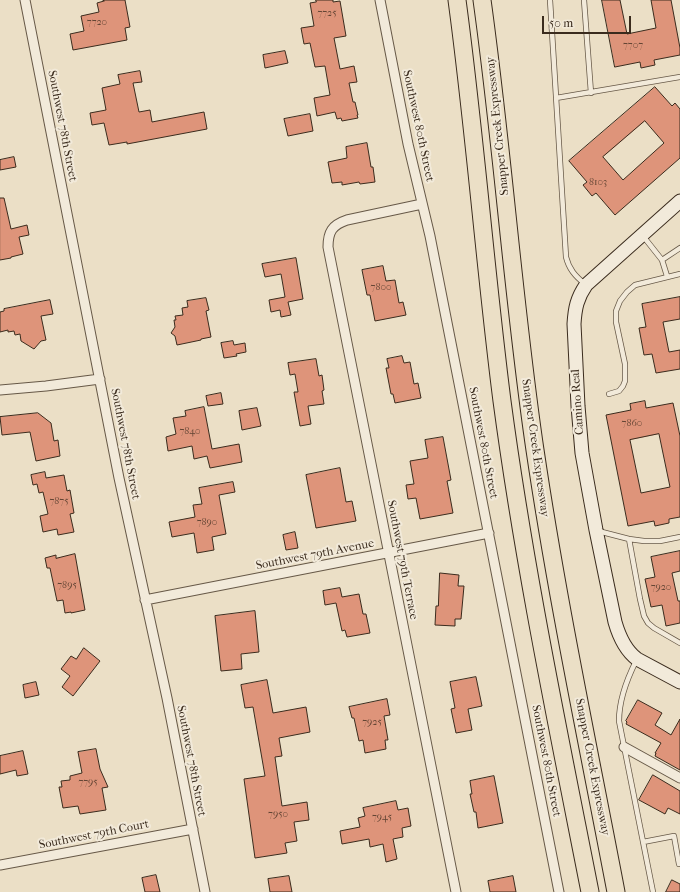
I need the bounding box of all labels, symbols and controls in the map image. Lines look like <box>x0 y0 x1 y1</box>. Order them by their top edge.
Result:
house number: 7725 <box>317 8 337 20</box>
scale bar <box>544 8 633 34</box>
text: 50 m <box>549 16 573 30</box>
house number: 7720 <box>87 17 107 29</box>
house number: 7707 <box>623 40 643 52</box>
street label: Snapper Creek Expressway <box>484 56 512 196</box>
street label: Southwest 78th Street <box>44 69 80 183</box>
street label: Southwest 80th Street <box>399 69 437 183</box>
house number: 8103 <box>589 177 607 189</box>
house number: 7800 <box>371 282 391 294</box>
street label: Camino Real <box>569 369 587 435</box>
street label: Snapper Creek Expressway <box>518 378 552 518</box>
street label: Southwest 80th Street <box>465 386 501 500</box>
street label: Southwest 78th Street <box>107 387 143 501</box>
house number: 7860 <box>622 418 642 430</box>
house number: 7840 <box>179 426 201 438</box>
house number: 7875 <box>50 496 68 508</box>
street label: Southwest 79th Terrace <box>383 499 421 621</box>
house number: 7890 <box>197 517 217 529</box>
street label: Southwest 79th Avenue <box>255 536 375 574</box>
house number: 7895 <box>57 580 77 592</box>
house number: 7920 <box>651 582 671 594</box>
street label: Snapper Creek Expressway <box>572 697 612 837</box>
street label: Southwest 78th Street <box>173 704 209 818</box>
street label: Southwest 80th Street <box>528 704 564 818</box>
house number: 7925 <box>362 717 382 729</box>
house number: 7795 <box>78 777 98 789</box>
house number: 7950 <box>268 809 288 821</box>
house number: 7945 <box>372 812 392 824</box>
street label: Southwest 79th Court <box>38 817 150 853</box>

